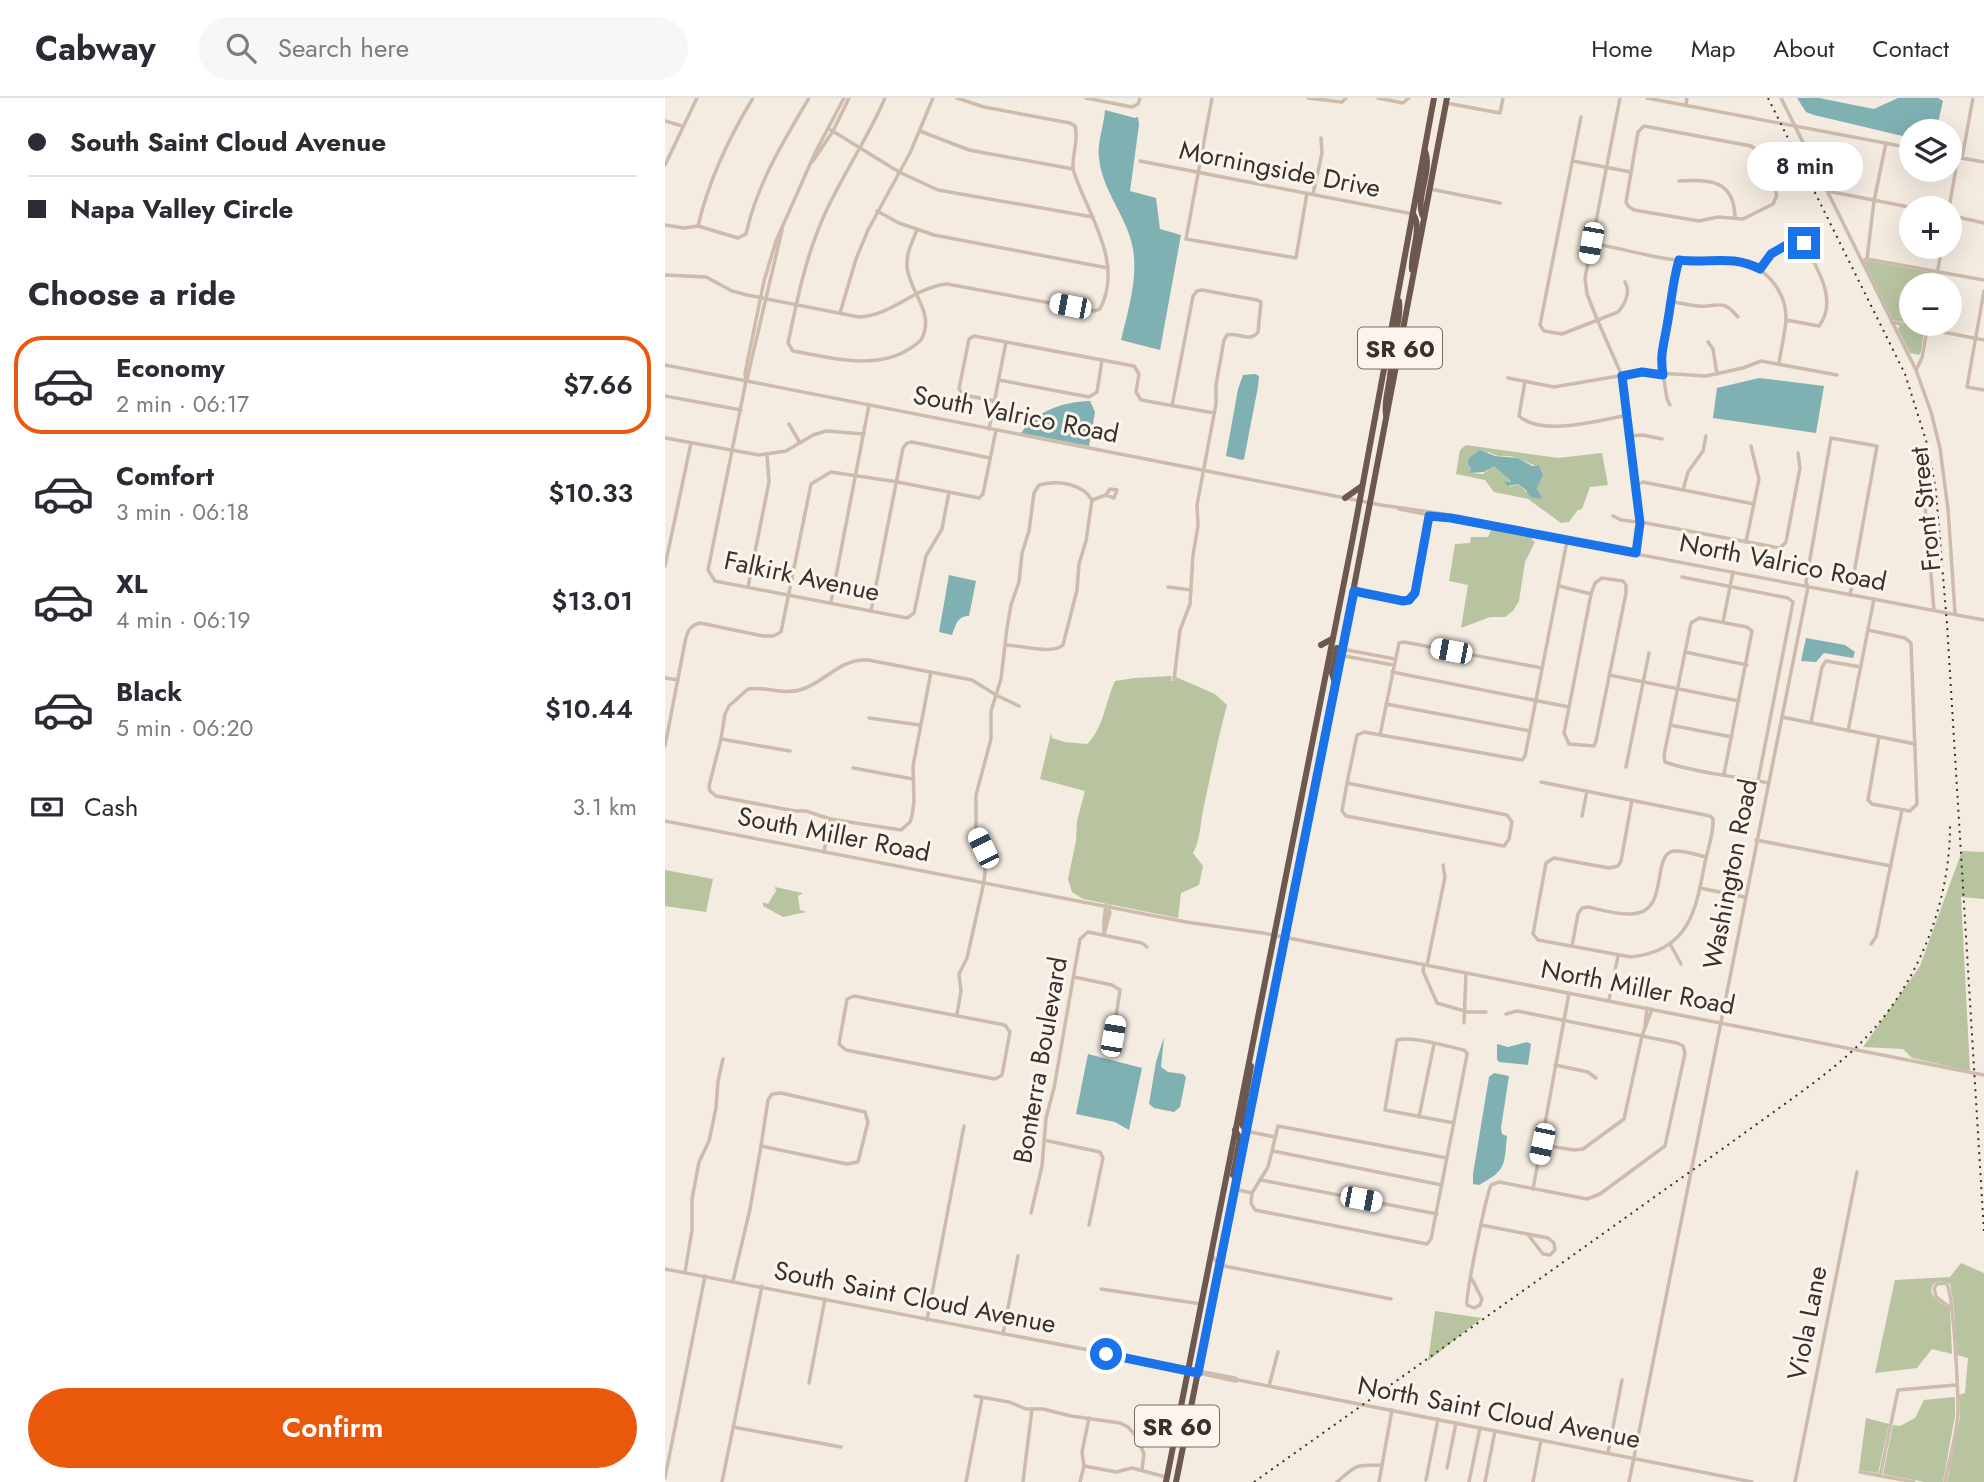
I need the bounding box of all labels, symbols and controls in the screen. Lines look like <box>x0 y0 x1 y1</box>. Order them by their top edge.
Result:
search box <box>198 17 688 80</box>
text: Cabway <box>35 25 156 72</box>
icon: search <box>222 29 260 67</box>
text: Search here <box>278 29 409 67</box>
text: Home <box>1591 31 1653 66</box>
text: Map <box>1691 31 1735 66</box>
text: About <box>1773 31 1834 66</box>
text: Contact <box>1872 31 1949 66</box>
map controls <box>1899 119 1962 336</box>
button: layers <box>1899 119 1962 182</box>
text: South Saint Cloud Avenue <box>70 123 386 161</box>
street label: Morningside Drive <box>1176 131 1384 207</box>
callout: 8 min <box>1746 142 1862 190</box>
text: 8 min <box>1776 149 1834 183</box>
text: Napa Valley Circle <box>70 190 293 228</box>
button: + <box>1899 196 1962 259</box>
car <box>1578 220 1605 266</box>
route end <box>1788 227 1820 259</box>
text: Choose a ride <box>28 271 236 317</box>
button: − <box>1899 273 1962 336</box>
car <box>1048 292 1093 320</box>
road number: SR 60 <box>1358 328 1442 368</box>
text: Economy <box>116 349 225 387</box>
icon: car <box>32 354 95 417</box>
text: $7.66 <box>563 366 633 404</box>
street label: South Valrico Road <box>910 375 1122 453</box>
text: 2 min · 06:17 <box>116 387 249 421</box>
street label: Front Street <box>1899 444 1950 573</box>
text: Comfort <box>116 457 214 495</box>
icon: car <box>32 462 95 525</box>
text: $10.33 <box>548 474 633 512</box>
text: 3 min · 06:18 <box>116 495 249 529</box>
street label: North Valrico Road <box>1676 523 1890 601</box>
street label: Falkirk Avenue <box>721 541 883 611</box>
text: XL <box>116 565 148 603</box>
icon: car <box>32 570 95 633</box>
text: $13.01 <box>552 582 633 620</box>
text: 4 min · 06:19 <box>116 603 251 637</box>
car <box>1429 637 1474 665</box>
text: Black <box>116 673 182 711</box>
icon: car <box>32 678 95 741</box>
text: $10.44 <box>545 690 633 728</box>
text: 5 min · 06:20 <box>116 711 253 745</box>
street label: Washington Road <box>1693 776 1767 972</box>
icon: cash <box>28 788 66 826</box>
text: Cash <box>84 788 138 826</box>
text: 3.1 km <box>573 790 637 824</box>
street label: South Miller Road <box>734 797 934 871</box>
car <box>965 825 1002 871</box>
street label: North Miller Road <box>1538 950 1738 1024</box>
street label: Bonterra Boulevard <box>1003 954 1077 1166</box>
car <box>1100 1013 1127 1059</box>
car <box>1528 1121 1557 1167</box>
car <box>1339 1185 1384 1213</box>
street label: South Saint Cloud Avenue <box>771 1251 1059 1343</box>
street label: Viola Lane <box>1777 1263 1837 1383</box>
route start <box>1090 1338 1122 1370</box>
street label: North Saint Cloud Avenue <box>1354 1366 1644 1458</box>
button: Confirm <box>28 1388 637 1468</box>
road number: SR 60 <box>1135 1406 1219 1446</box>

